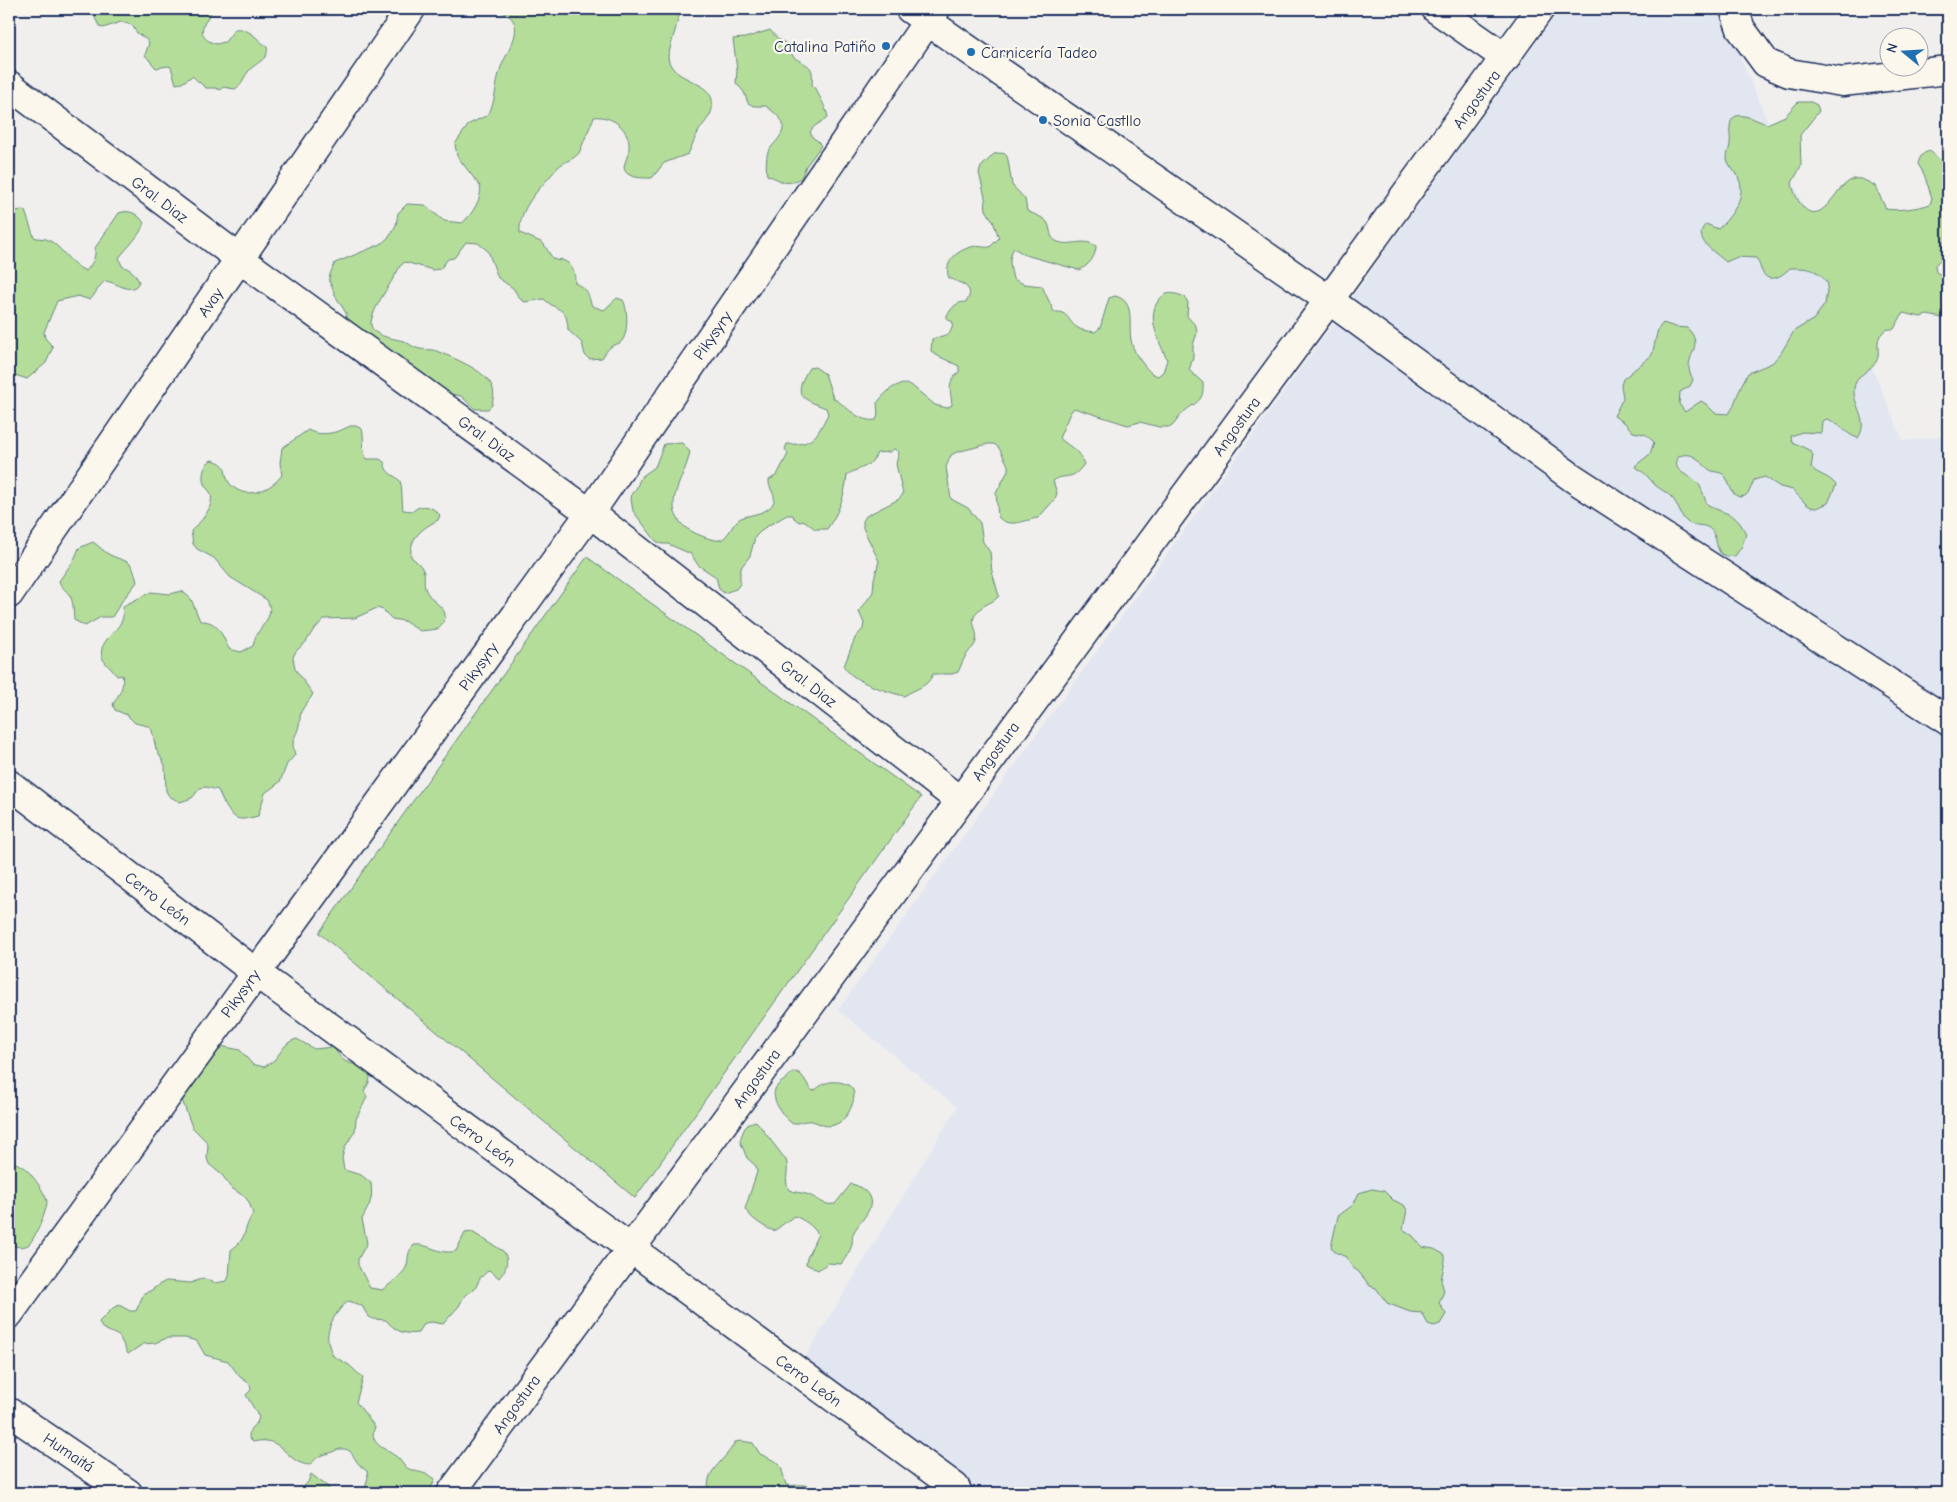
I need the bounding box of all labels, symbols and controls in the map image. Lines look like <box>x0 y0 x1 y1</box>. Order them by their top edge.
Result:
north arrow <box>1880 28 1930 78</box>
place label: Catalina Patiño <box>774 38 876 56</box>
marker: Catalina Patiño <box>880 40 892 52</box>
text: N <box>1883 41 1902 55</box>
place label: Carnicería Tadeo <box>981 44 1097 62</box>
marker: Carnicería Tadeo <box>965 46 977 58</box>
street label: Angostura <box>1449 67 1504 133</box>
place label: Sonia Castllo <box>1053 112 1141 130</box>
marker: Sonia Castllo <box>1037 114 1049 126</box>
street label: Gral. Diaz <box>128 173 191 227</box>
street label: Avay <box>195 284 228 320</box>
street label: Pikysyry <box>690 307 736 363</box>
street label: Angostura <box>1209 394 1264 460</box>
street label: Gral. Diaz <box>454 412 518 466</box>
street label: Pikysyry <box>455 638 503 694</box>
street label: Gral. Diaz <box>777 656 840 711</box>
street label: Angostura <box>968 719 1023 785</box>
street label: Cerro León <box>121 868 194 929</box>
street label: Pikysyry <box>217 965 265 1021</box>
street label: Angostura <box>729 1046 784 1112</box>
street label: Cerro León <box>446 1111 519 1171</box>
street label: Cerro León <box>772 1351 845 1411</box>
street label: Angostura <box>489 1372 544 1438</box>
street label: Humaitá <box>40 1429 97 1476</box>

